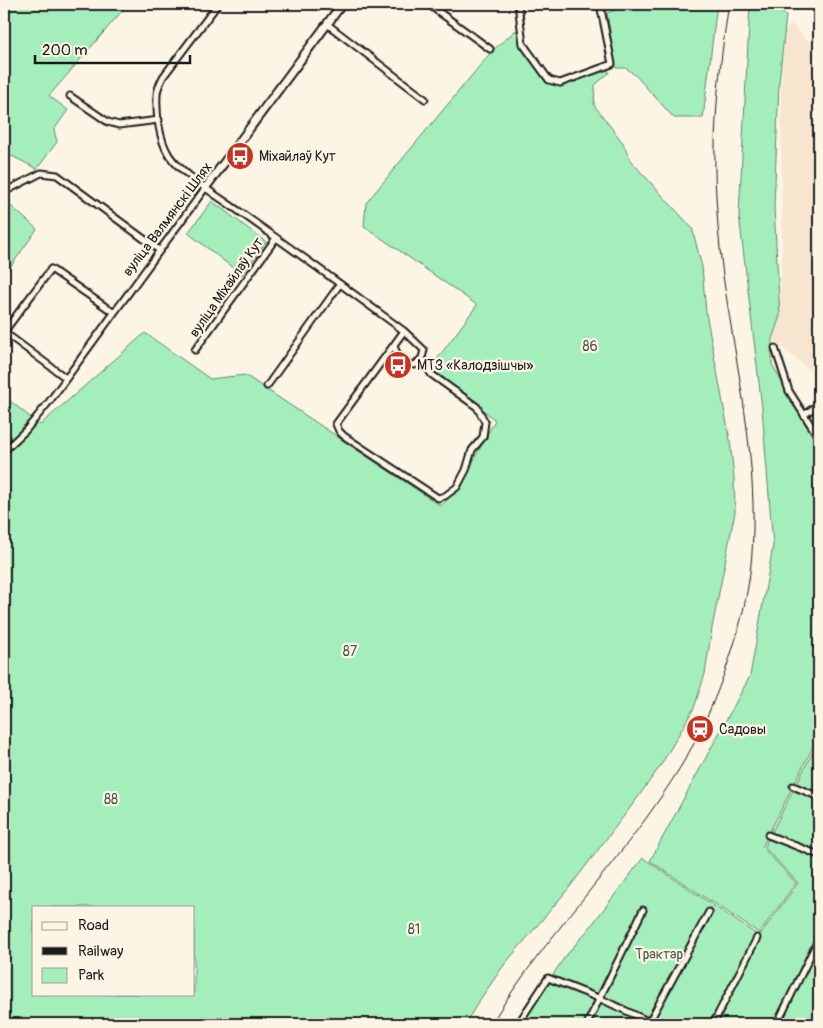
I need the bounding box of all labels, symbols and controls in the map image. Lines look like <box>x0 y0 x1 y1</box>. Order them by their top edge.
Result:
scale bar <box>35 32 190 64</box>
text: 200 m <box>42 41 87 60</box>
bus stop icon: Міхайлаў Кут <box>225 141 255 171</box>
place label: Міхайлаў Кут <box>259 148 336 165</box>
street label: вуліца Валмянскі Шлях <box>119 159 216 279</box>
street label: вуліца Міхайлаў Кут <box>186 234 267 340</box>
park label: 86 <box>582 338 598 355</box>
bus stop icon: МТЗ «Калодзішчы» <box>383 350 413 380</box>
place label: МТЗ «Калодзішчы» <box>417 357 533 374</box>
park label: 87 <box>343 643 358 660</box>
station icon: Садовы <box>685 714 715 744</box>
place label: Садовы <box>719 721 766 738</box>
park label: 88 <box>104 791 118 808</box>
legend <box>32 906 195 996</box>
text: Road <box>78 916 109 935</box>
park label: 81 <box>408 921 420 938</box>
text: Railway <box>78 942 124 961</box>
park label: Трактар <box>635 946 684 963</box>
text: Park <box>78 966 105 985</box>

